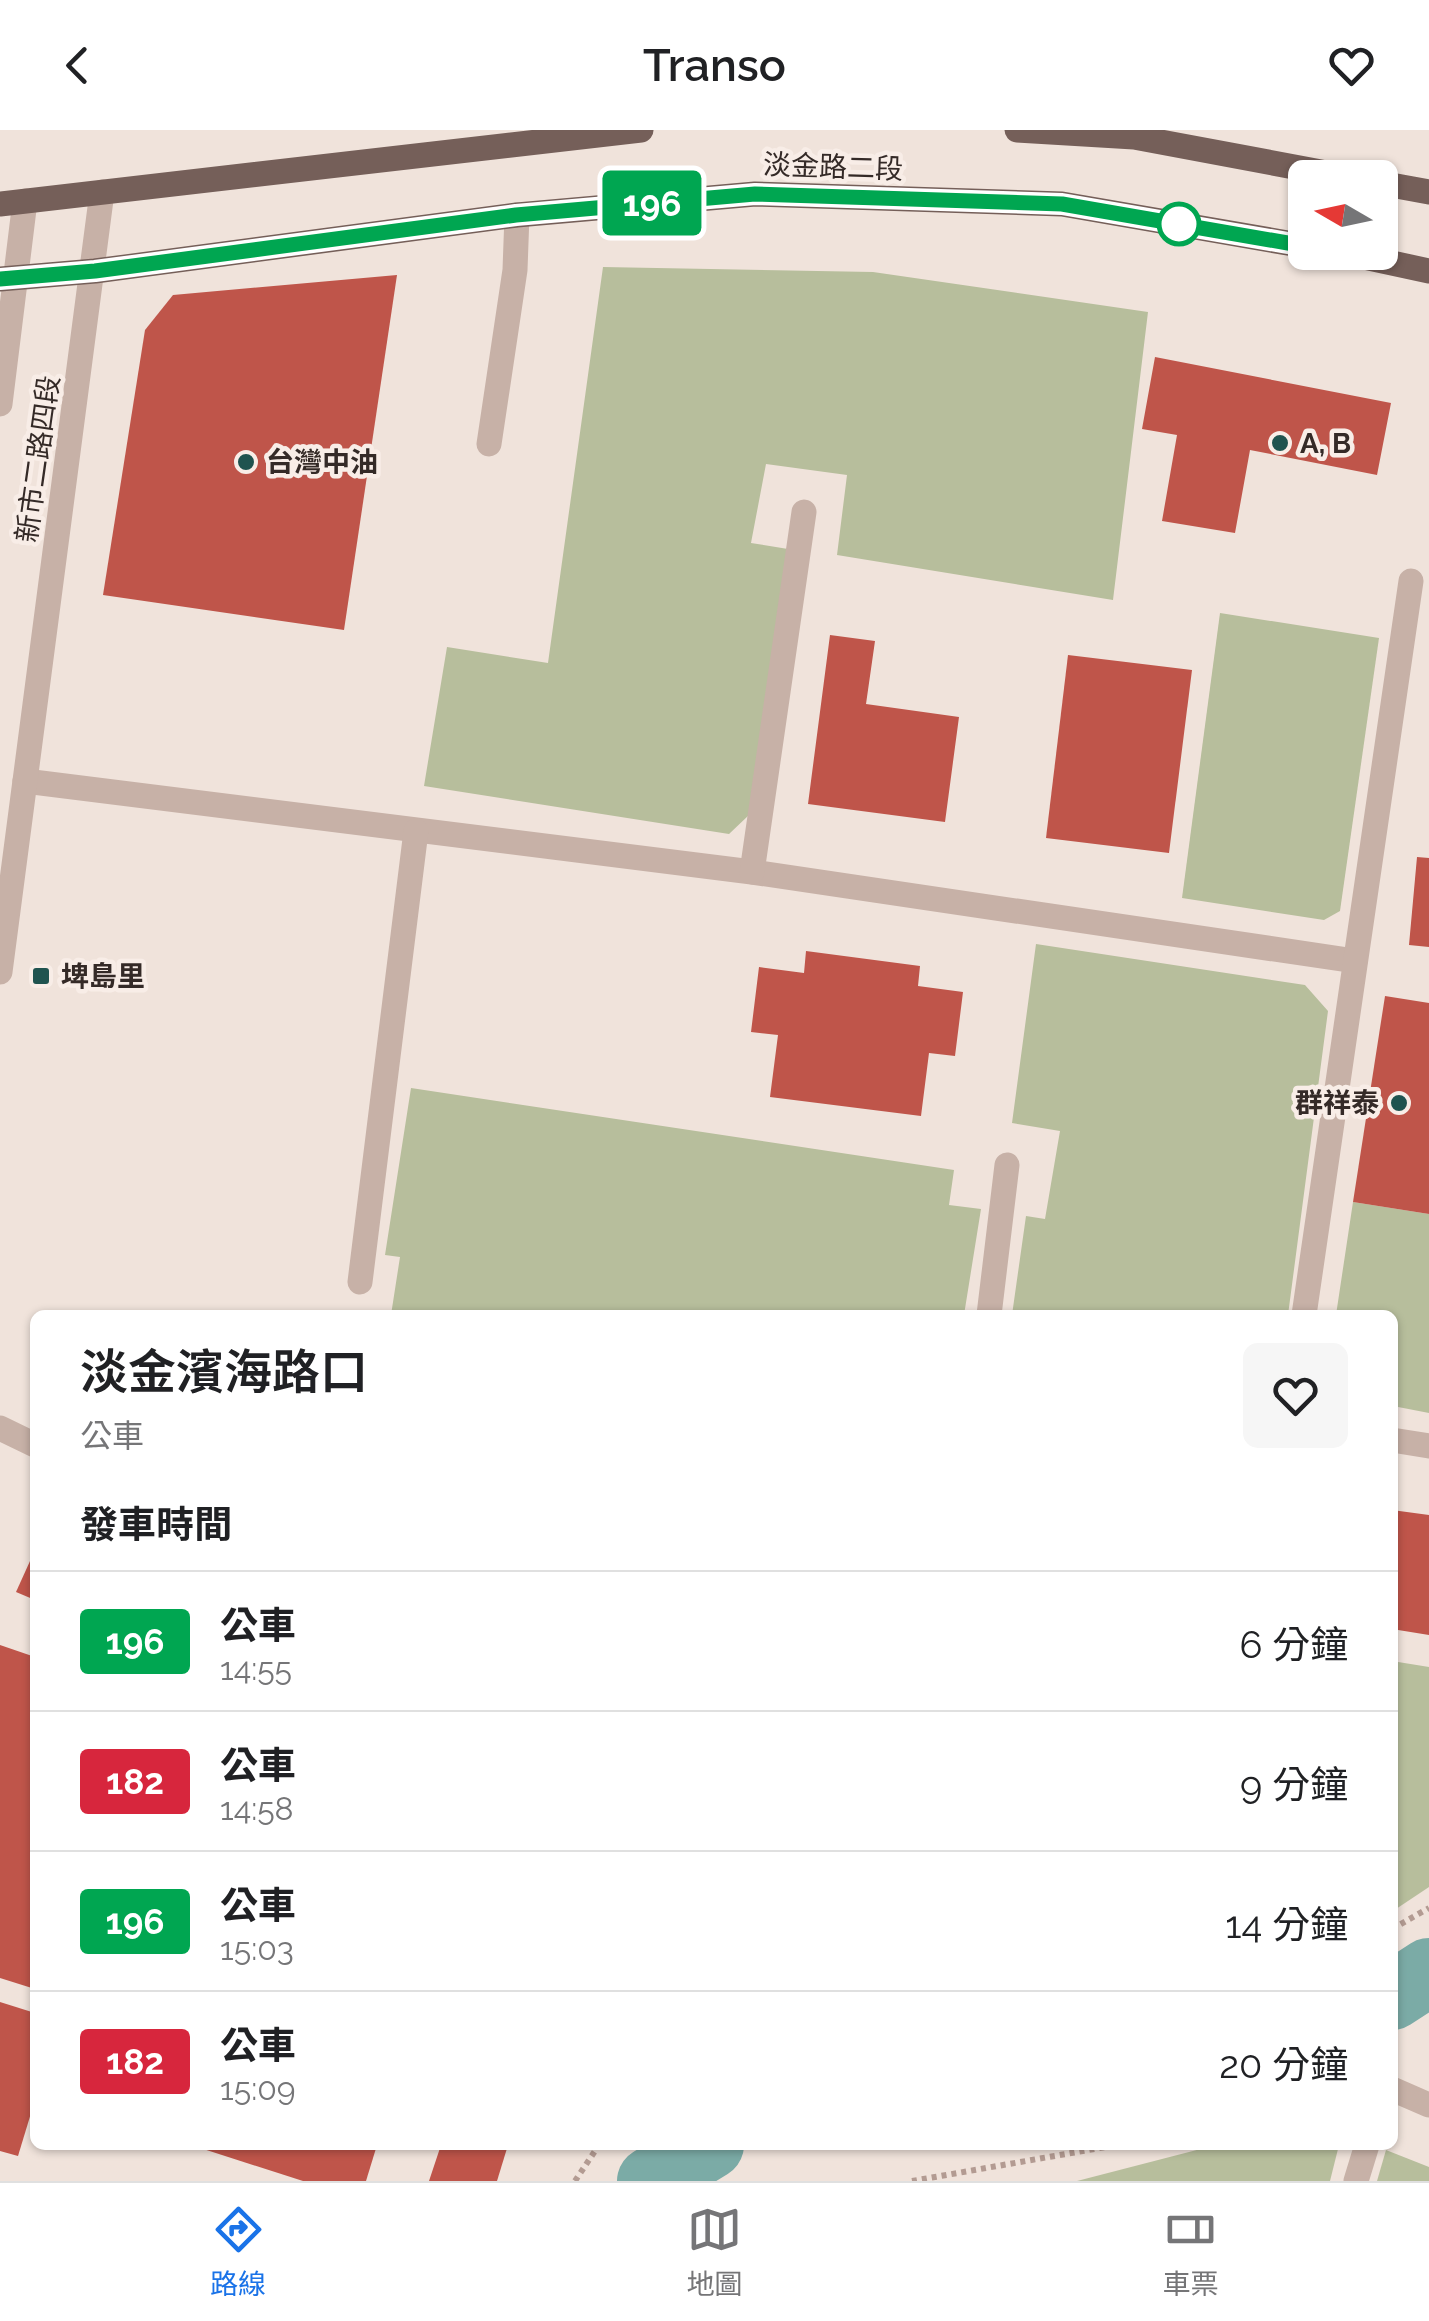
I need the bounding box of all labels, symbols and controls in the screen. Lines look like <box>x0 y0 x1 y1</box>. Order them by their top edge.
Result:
icon: back <box>50 38 105 93</box>
icon: heart <box>1324 38 1379 93</box>
text: Transo <box>643 39 786 92</box>
street label: 淡金路二段 <box>762 148 904 186</box>
north arrow <box>1288 160 1398 270</box>
map controls <box>1288 160 1398 270</box>
line badge: 196 <box>594 170 710 236</box>
text: 196 <box>622 183 682 224</box>
unlabelled marker <box>1158 203 1200 245</box>
street label: 新市二路四段 <box>10 374 66 544</box>
place label: A, B <box>1300 427 1351 460</box>
marker: A, B <box>1269 432 1291 454</box>
place label: 台灣中油 <box>266 446 378 479</box>
marker: 台灣中油 <box>235 451 257 473</box>
place label: 埤島里 <box>61 960 145 993</box>
marker: 埤島里 <box>30 965 52 987</box>
place label: 群祥泰 <box>1295 1087 1379 1120</box>
marker: 群祥泰 <box>1388 1092 1410 1114</box>
button: heart <box>1243 1343 1348 1448</box>
text: 淡金濱海路口 <box>80 1344 368 1400</box>
text: 公車 <box>80 1417 144 1454</box>
text: 發車時間 <box>80 1502 232 1547</box>
text: 公車 <box>220 1603 296 1648</box>
text: 196 <box>105 1621 165 1662</box>
text: 6 分鐘 <box>1239 1622 1348 1667</box>
text: 14:55 <box>220 1650 292 1687</box>
text: 公車 <box>220 1743 296 1788</box>
text: 182 <box>106 1761 164 1802</box>
text: 9 分鐘 <box>1240 1762 1348 1807</box>
text: 14:58 <box>220 1790 294 1827</box>
text: 公車 <box>220 1883 296 1928</box>
text: 196 <box>105 1901 165 1942</box>
text: 14 分鐘 <box>1225 1902 1348 1947</box>
text: 15:03 <box>220 1930 294 1967</box>
text: 公車 <box>220 2023 296 2068</box>
text: 182 <box>106 2041 164 2082</box>
text: 20 分鐘 <box>1219 2042 1348 2087</box>
text: 15:09 <box>220 2070 296 2107</box>
tab: 路線 <box>210 2202 266 2302</box>
tab: 地圖 <box>686 2202 743 2302</box>
tab: 車票 <box>1163 2202 1219 2302</box>

